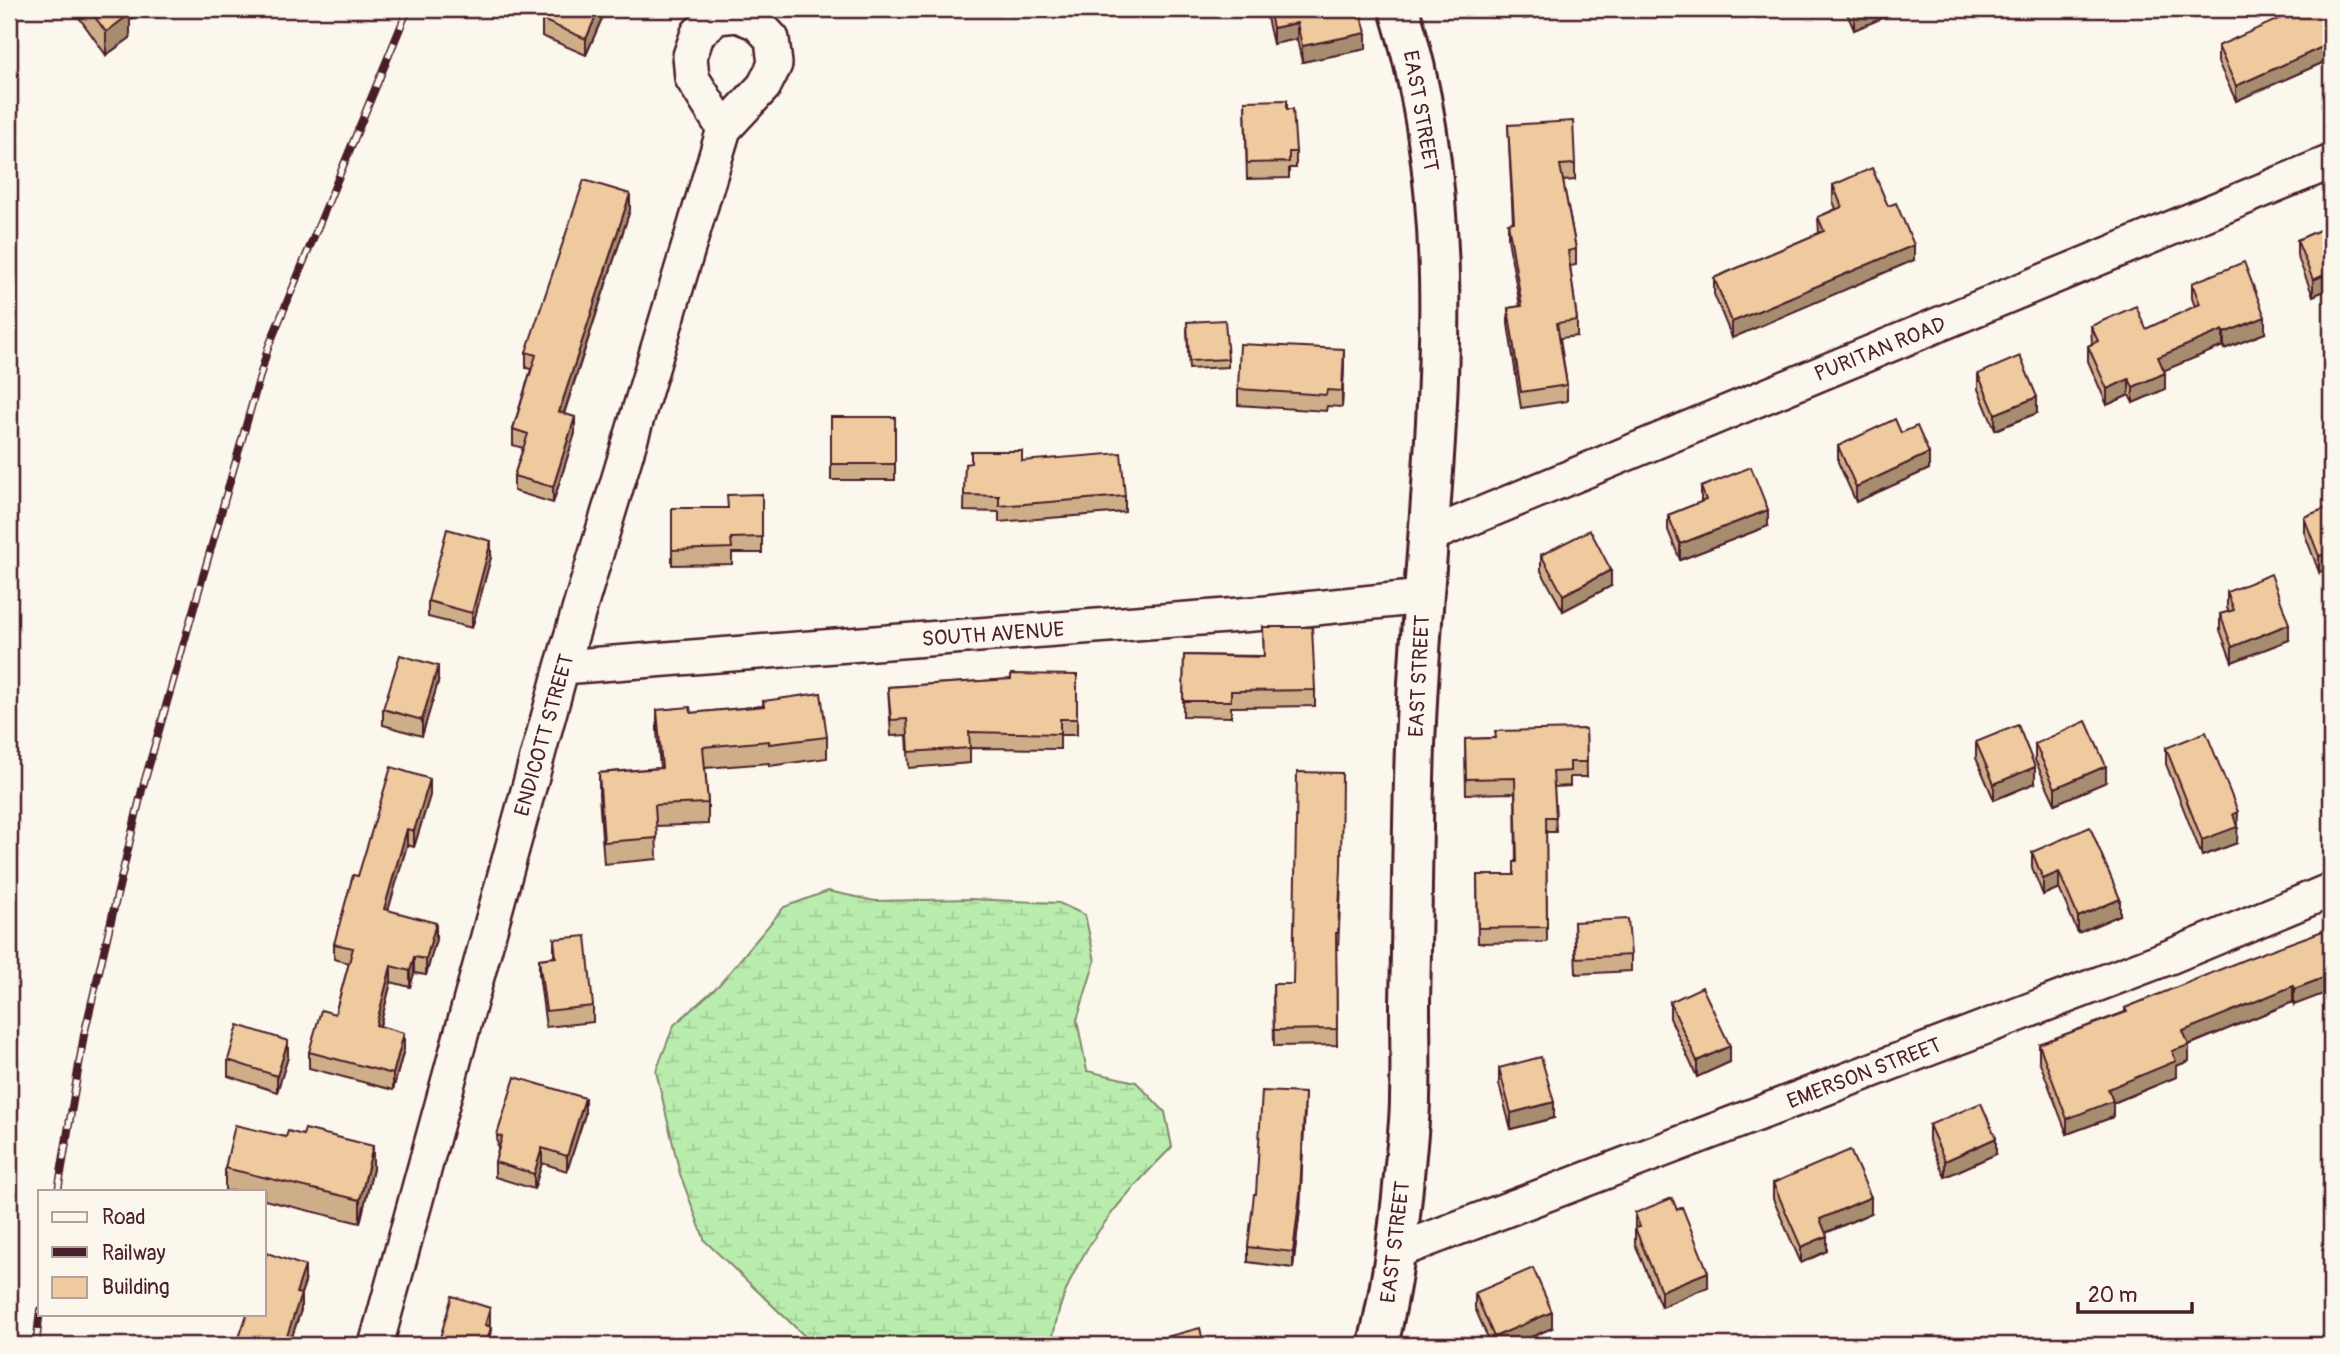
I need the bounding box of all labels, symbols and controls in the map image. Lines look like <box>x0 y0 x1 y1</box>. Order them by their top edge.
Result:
street label: EAST STREET <box>1397 48 1445 174</box>
street label: PURITAN ROAD <box>1811 311 1950 388</box>
street label: EAST STREET <box>1403 614 1436 738</box>
street label: SOUTH AVENUE <box>921 616 1065 653</box>
street label: ENDICOTT STREET <box>508 651 581 819</box>
street label: EMERSON STREET <box>1783 1032 1945 1115</box>
street label: EAST STREET <box>1375 1179 1416 1305</box>
legend <box>38 1190 266 1316</box>
text: Road <box>102 1204 146 1231</box>
text: Railway <box>102 1240 166 1267</box>
scale bar <box>2078 1270 2191 1314</box>
text: Building <box>102 1274 169 1301</box>
text: 20 m <box>2088 1282 2137 1309</box>

